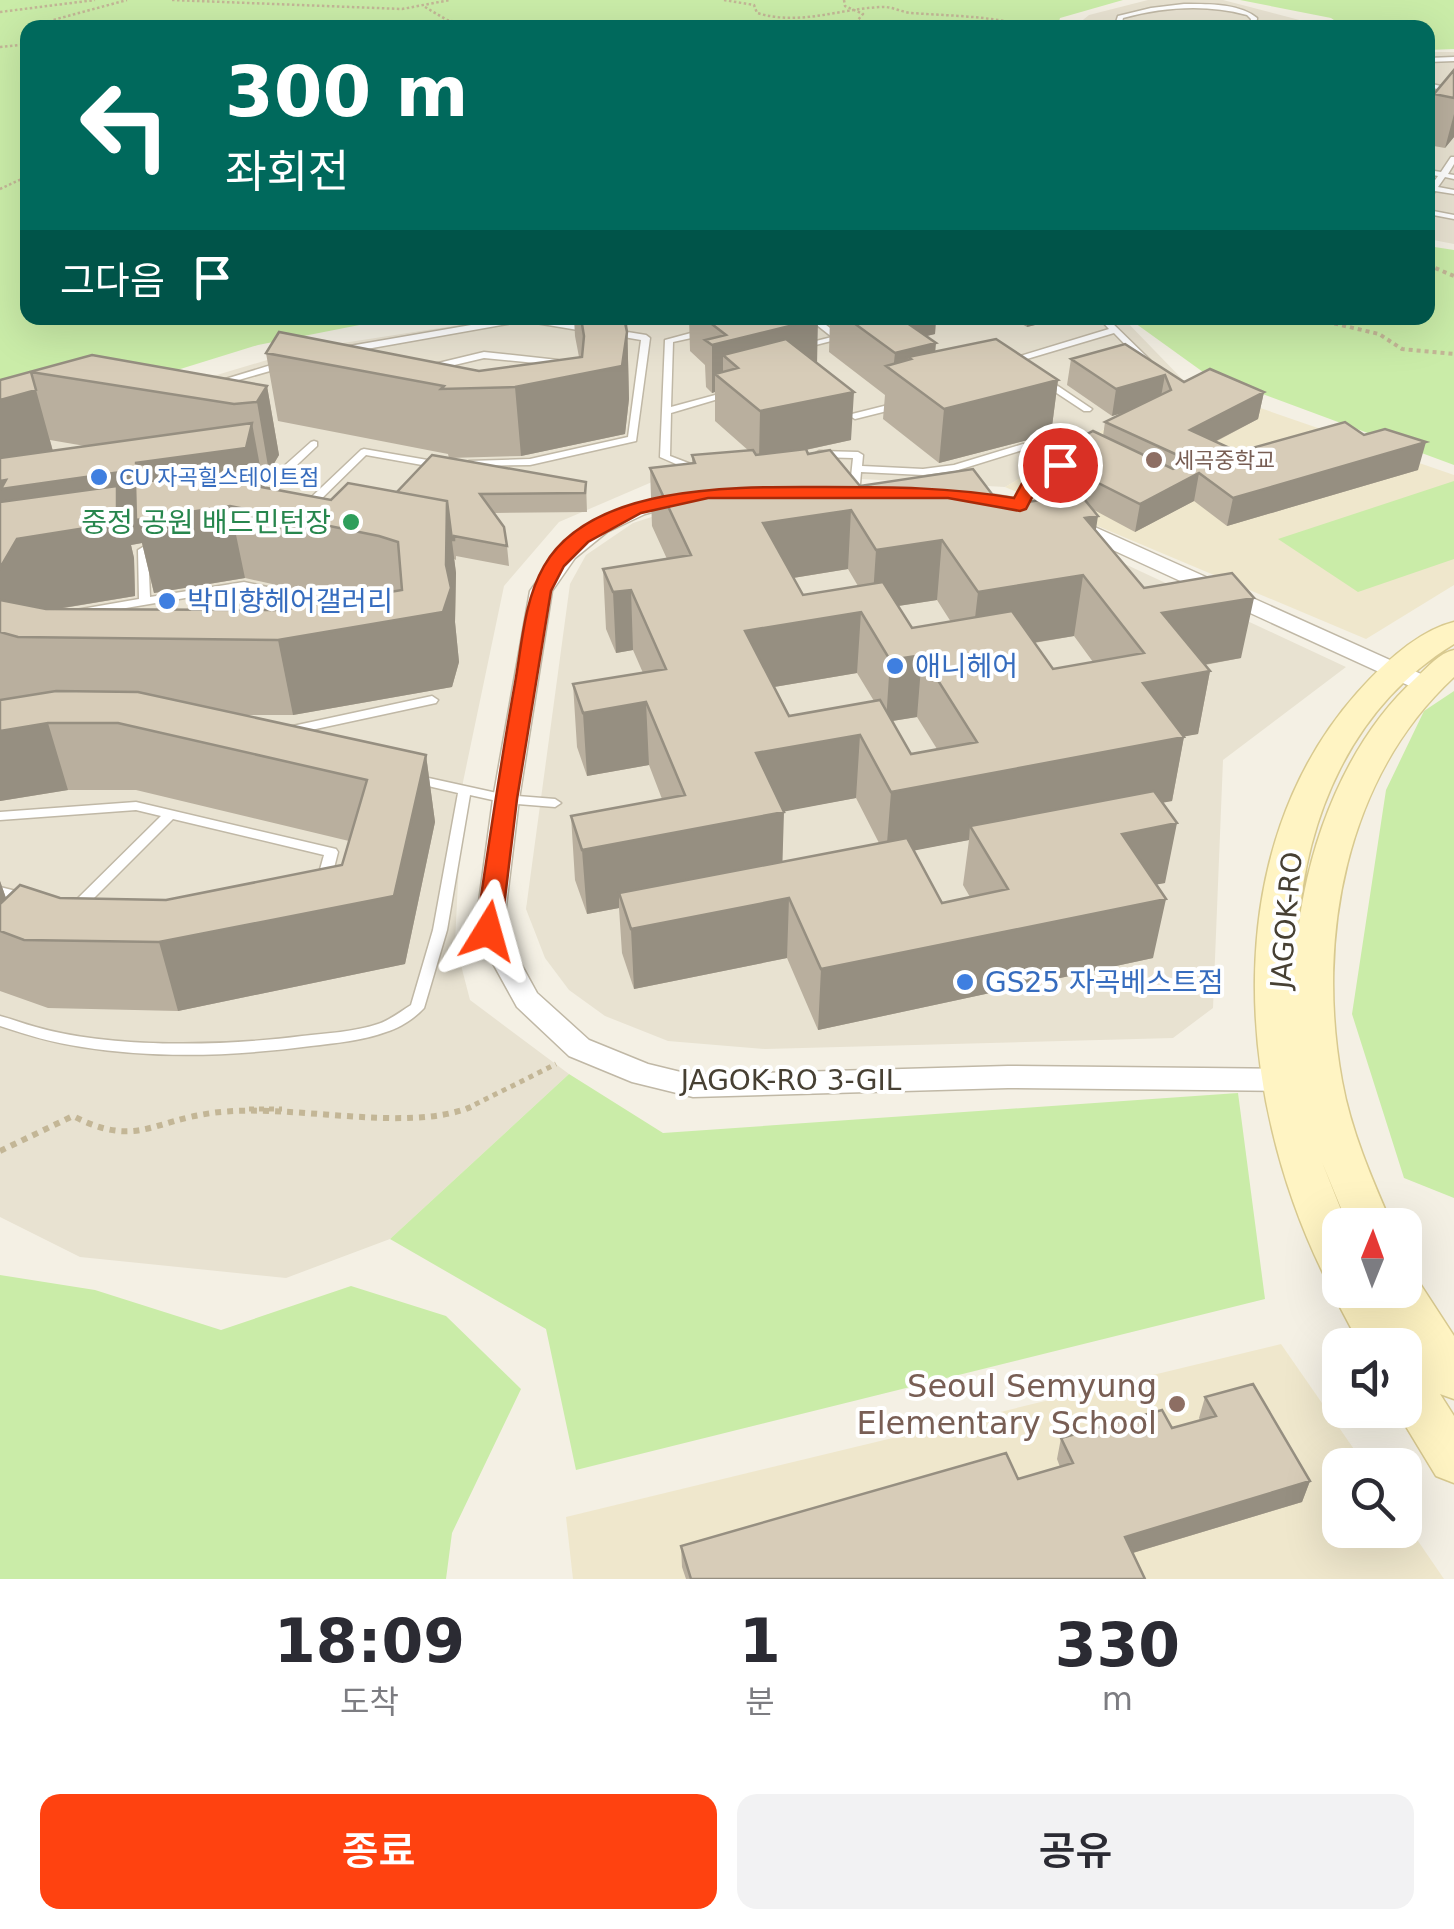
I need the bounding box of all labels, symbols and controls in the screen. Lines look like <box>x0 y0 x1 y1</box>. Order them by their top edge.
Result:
text: 300 m <box>225 51 468 133</box>
icon: left <box>60 60 190 190</box>
text: 좌회전 <box>225 145 349 198</box>
icon: arrive <box>185 250 240 305</box>
text: 그다음 <box>60 259 165 303</box>
pin <box>1018 423 1103 508</box>
icon: arrive <box>1033 438 1088 493</box>
place label: 세곡중학교 <box>1174 448 1275 473</box>
marker: 세곡중학교 <box>1143 449 1165 471</box>
place label: CU 자곡힐스테이트점 <box>119 465 319 490</box>
marker: CU 자곡힐스테이트점 <box>88 466 110 488</box>
place label: 중정 공원 배드민턴장 <box>81 506 331 539</box>
marker: 중정 공원 배드민턴장 <box>340 511 362 533</box>
place label: 박미향헤어갤러리 <box>187 585 393 618</box>
marker: 박미향헤어갤러리 <box>156 590 178 612</box>
place label: 애니헤어 <box>915 650 1018 683</box>
marker: 애니헤어 <box>884 655 906 677</box>
street label: JAGOK-RO <box>1264 850 1309 992</box>
position arrow <box>436 879 540 983</box>
place label: GS25 자곡베스트점 <box>985 966 1224 999</box>
marker: GS25 자곡베스트점 <box>954 971 976 993</box>
street label: JAGOK-RO 3-GIL <box>679 1064 902 1097</box>
north arrow <box>1322 1208 1422 1308</box>
map controls <box>1322 1208 1422 1548</box>
button: sound <box>1322 1328 1422 1428</box>
place label: Seoul Semyung Elementary School <box>856 1367 1157 1442</box>
marker: Seoul Semyung Elementary School <box>1166 1393 1188 1415</box>
button: search <box>1322 1448 1422 1548</box>
text: 18:09 <box>274 1606 465 1676</box>
text: 1 <box>739 1606 781 1676</box>
text: 330 <box>1055 1610 1180 1680</box>
text: m <box>1102 1680 1133 1718</box>
text: 도착 <box>340 1683 399 1721</box>
text: 분 <box>745 1683 775 1721</box>
button: 종료 <box>40 1794 717 1909</box>
button: 공유 <box>737 1794 1414 1909</box>

